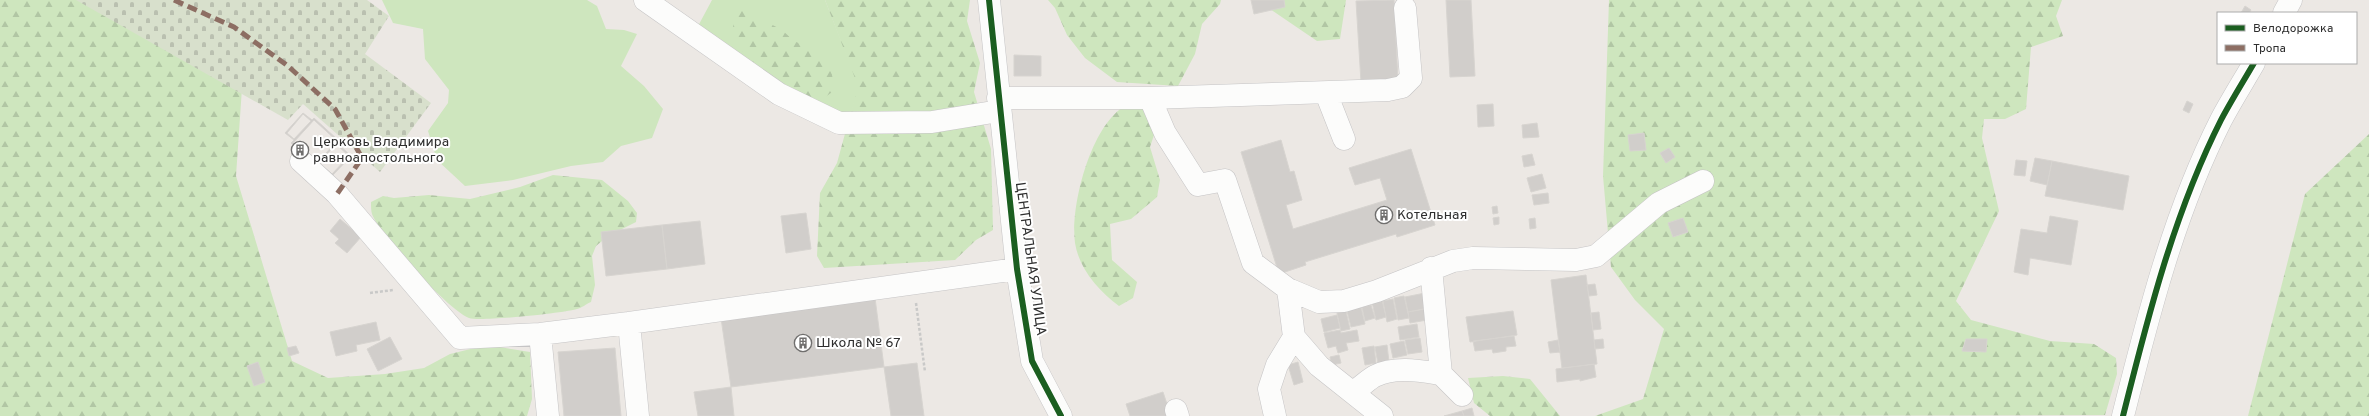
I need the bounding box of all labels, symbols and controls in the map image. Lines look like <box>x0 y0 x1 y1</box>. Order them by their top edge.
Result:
legend <box>2217 12 2357 64</box>
text: Велодорожка <box>2253 21 2333 37</box>
text: Тропа <box>2253 41 2286 57</box>
place label: Церковь Владимира равноапостольного <box>313 134 449 167</box>
building icon: Церковь Владимира равноапостольного <box>290 140 310 160</box>
street label: ЦЕНТРАЛЬНАЯ УЛИЦА <box>1011 181 1049 337</box>
building icon: Котельная <box>1374 205 1394 225</box>
place label: Котельная <box>1397 207 1467 224</box>
building icon: Школа № 67 <box>793 333 813 353</box>
place label: Школа № 67 <box>816 335 901 352</box>

